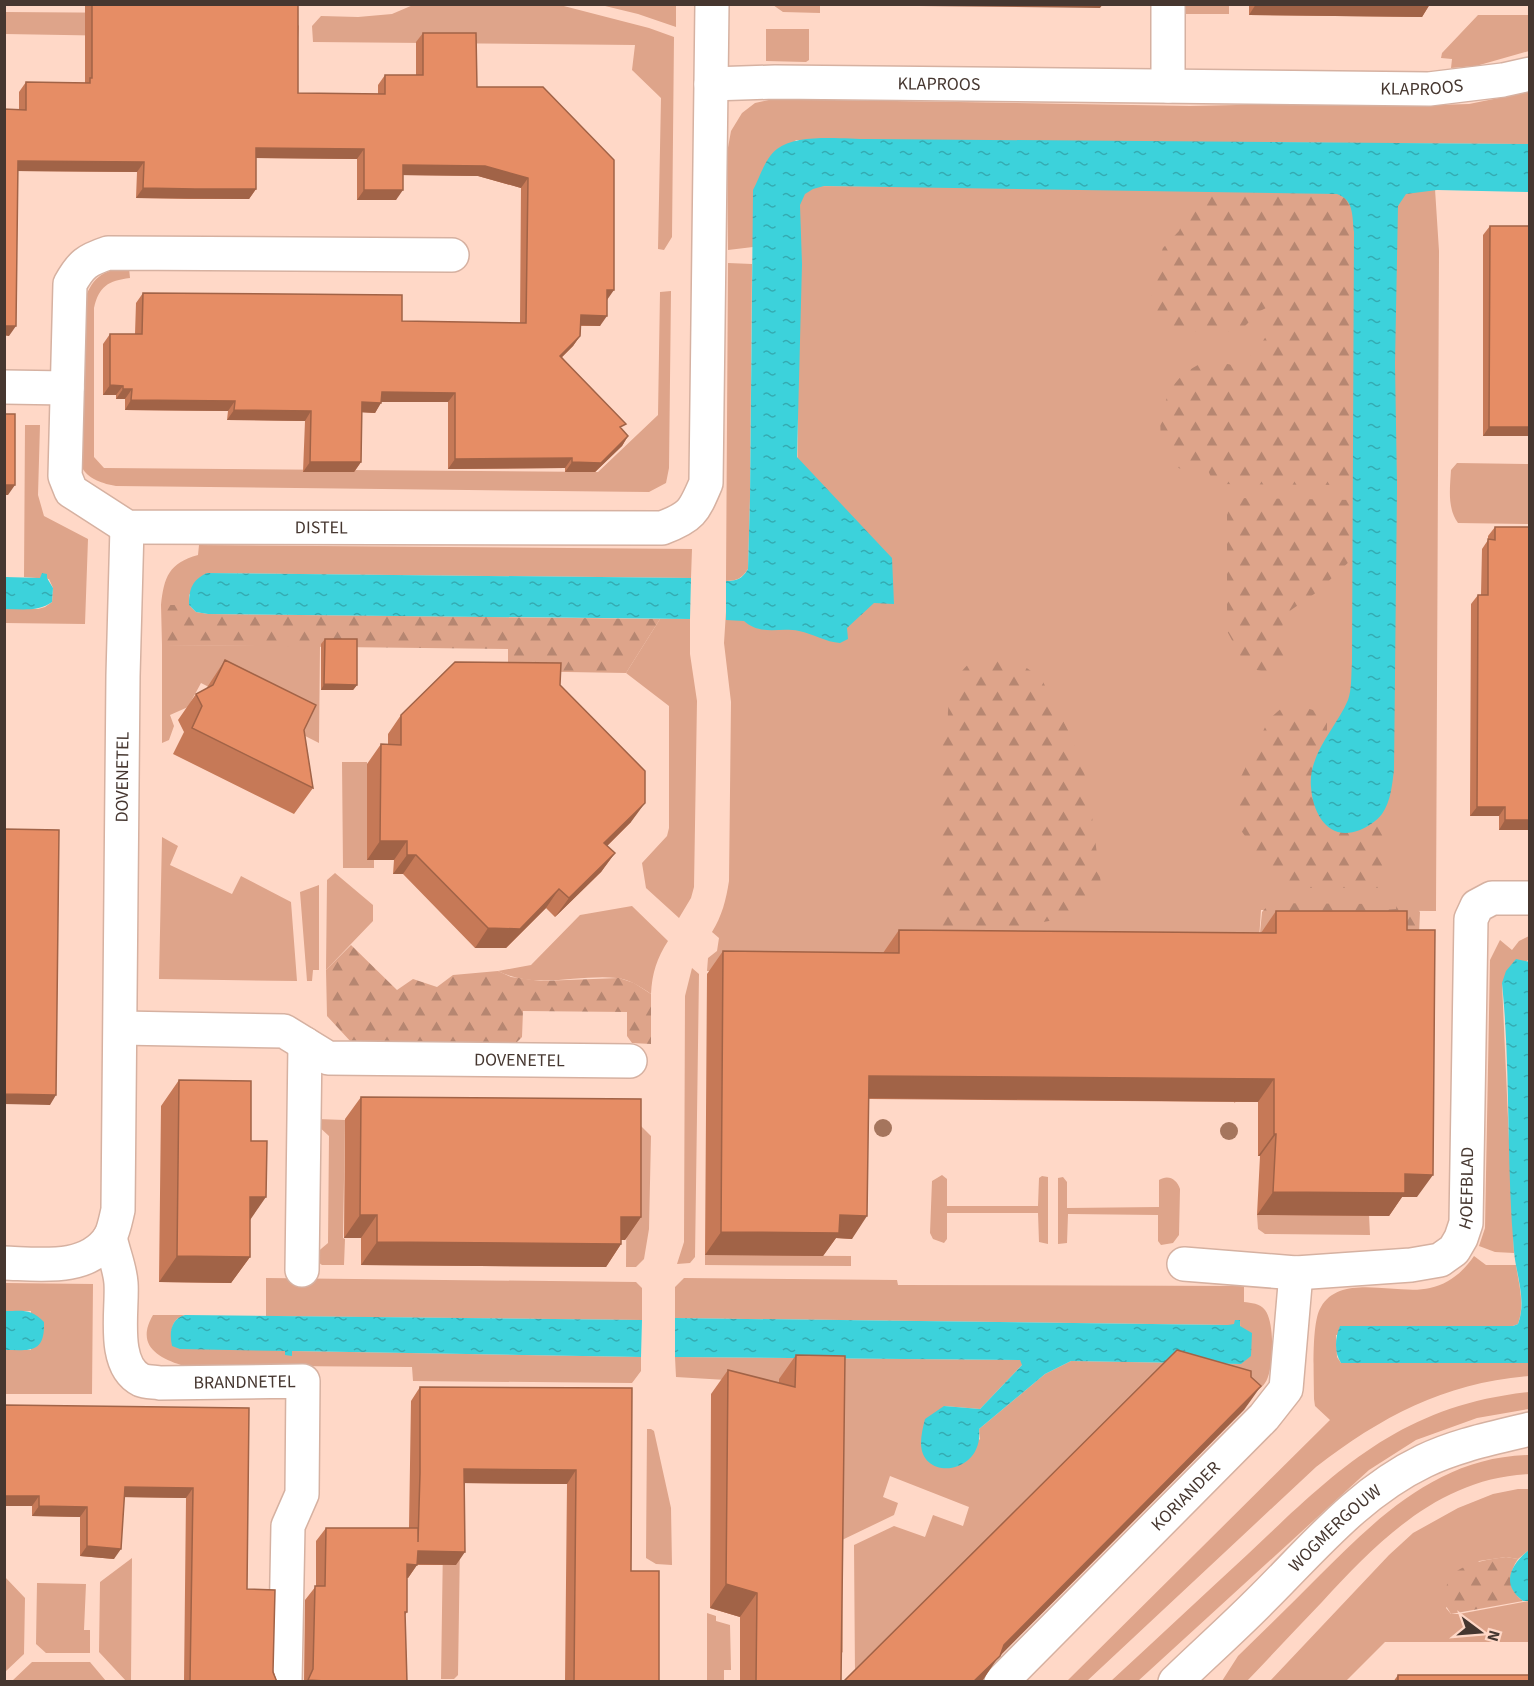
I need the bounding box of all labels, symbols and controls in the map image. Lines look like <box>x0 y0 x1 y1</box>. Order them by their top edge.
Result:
street label: KLAPROOS <box>897 71 981 97</box>
street label: KLAPROOS <box>1380 73 1465 102</box>
street label: DISTEL <box>295 515 348 540</box>
street label: DOVENETEL <box>110 731 135 823</box>
street label: DOVENETEL <box>474 1047 565 1073</box>
street label: HOEFBLAD <box>1453 1147 1480 1233</box>
street label: BRANDNETEL <box>193 1369 296 1396</box>
street label: KORIANDER <box>1146 1456 1226 1537</box>
street label: WOGMERGOUW <box>1283 1479 1387 1578</box>
north arrow <box>1450 1602 1510 1662</box>
text: N <box>1481 1628 1505 1644</box>

